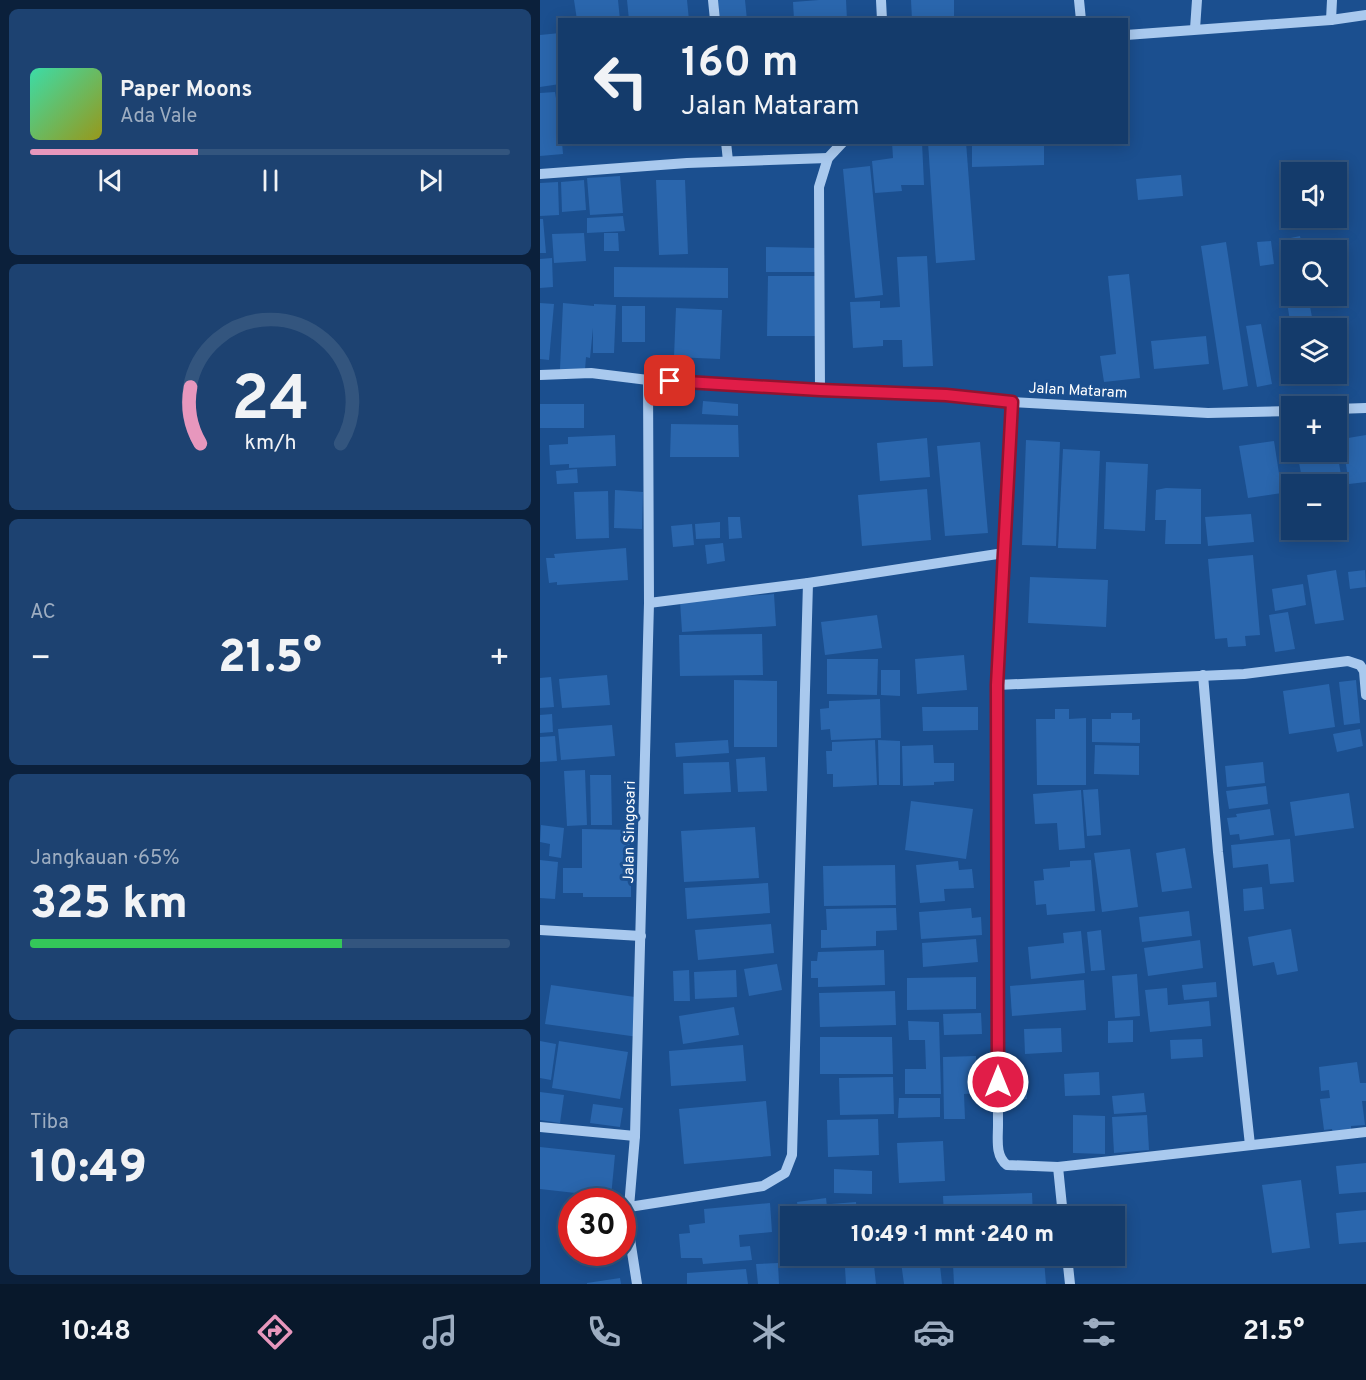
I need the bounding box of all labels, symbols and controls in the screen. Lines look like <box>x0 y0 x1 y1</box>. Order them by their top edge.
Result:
text: 160 m <box>681 38 799 91</box>
icon: left <box>582 42 660 120</box>
text: Paper Moons <box>120 77 252 104</box>
text: Jalan Mataram <box>681 90 860 124</box>
text: Ada Vale <box>120 104 197 130</box>
map controls <box>1281 162 1347 540</box>
button: sound <box>1281 162 1347 228</box>
icon: previous <box>94 164 127 197</box>
icon: pause <box>254 164 287 197</box>
icon: next <box>414 164 447 197</box>
button: search <box>1281 240 1347 306</box>
button: layers <box>1281 318 1347 384</box>
pin <box>644 355 695 406</box>
text: 24 <box>231 363 309 442</box>
icon: arrive <box>653 364 686 397</box>
street label: Jalan Mataram <box>1028 379 1128 404</box>
button: + <box>1281 396 1347 462</box>
text: km/h <box>244 430 296 457</box>
button: − <box>1281 474 1347 540</box>
text: AC <box>30 600 56 626</box>
text: 21.5° <box>218 631 322 688</box>
text: − <box>30 639 51 681</box>
text: + <box>489 639 510 681</box>
street label: Jalan Singosari <box>620 781 641 884</box>
text: Jangkauan · 65% <box>30 846 180 872</box>
text: 325 km <box>30 877 188 934</box>
position arrow <box>966 1050 1030 1114</box>
text: Tiba <box>30 1110 69 1136</box>
text: 10:49 <box>30 1141 147 1198</box>
speed limit sign: 30 <box>558 1188 636 1266</box>
text: 10:49 · 1 mnt · 240 m <box>851 1222 1054 1249</box>
icon: directions <box>254 1311 296 1353</box>
icon: music <box>419 1311 461 1353</box>
icon: phone <box>583 1311 625 1353</box>
icon: climate <box>748 1311 790 1353</box>
icon: car <box>913 1311 955 1353</box>
icon: filters <box>1078 1311 1120 1353</box>
text: 10:48 <box>61 1315 131 1349</box>
text: 21.5° <box>1243 1315 1305 1349</box>

